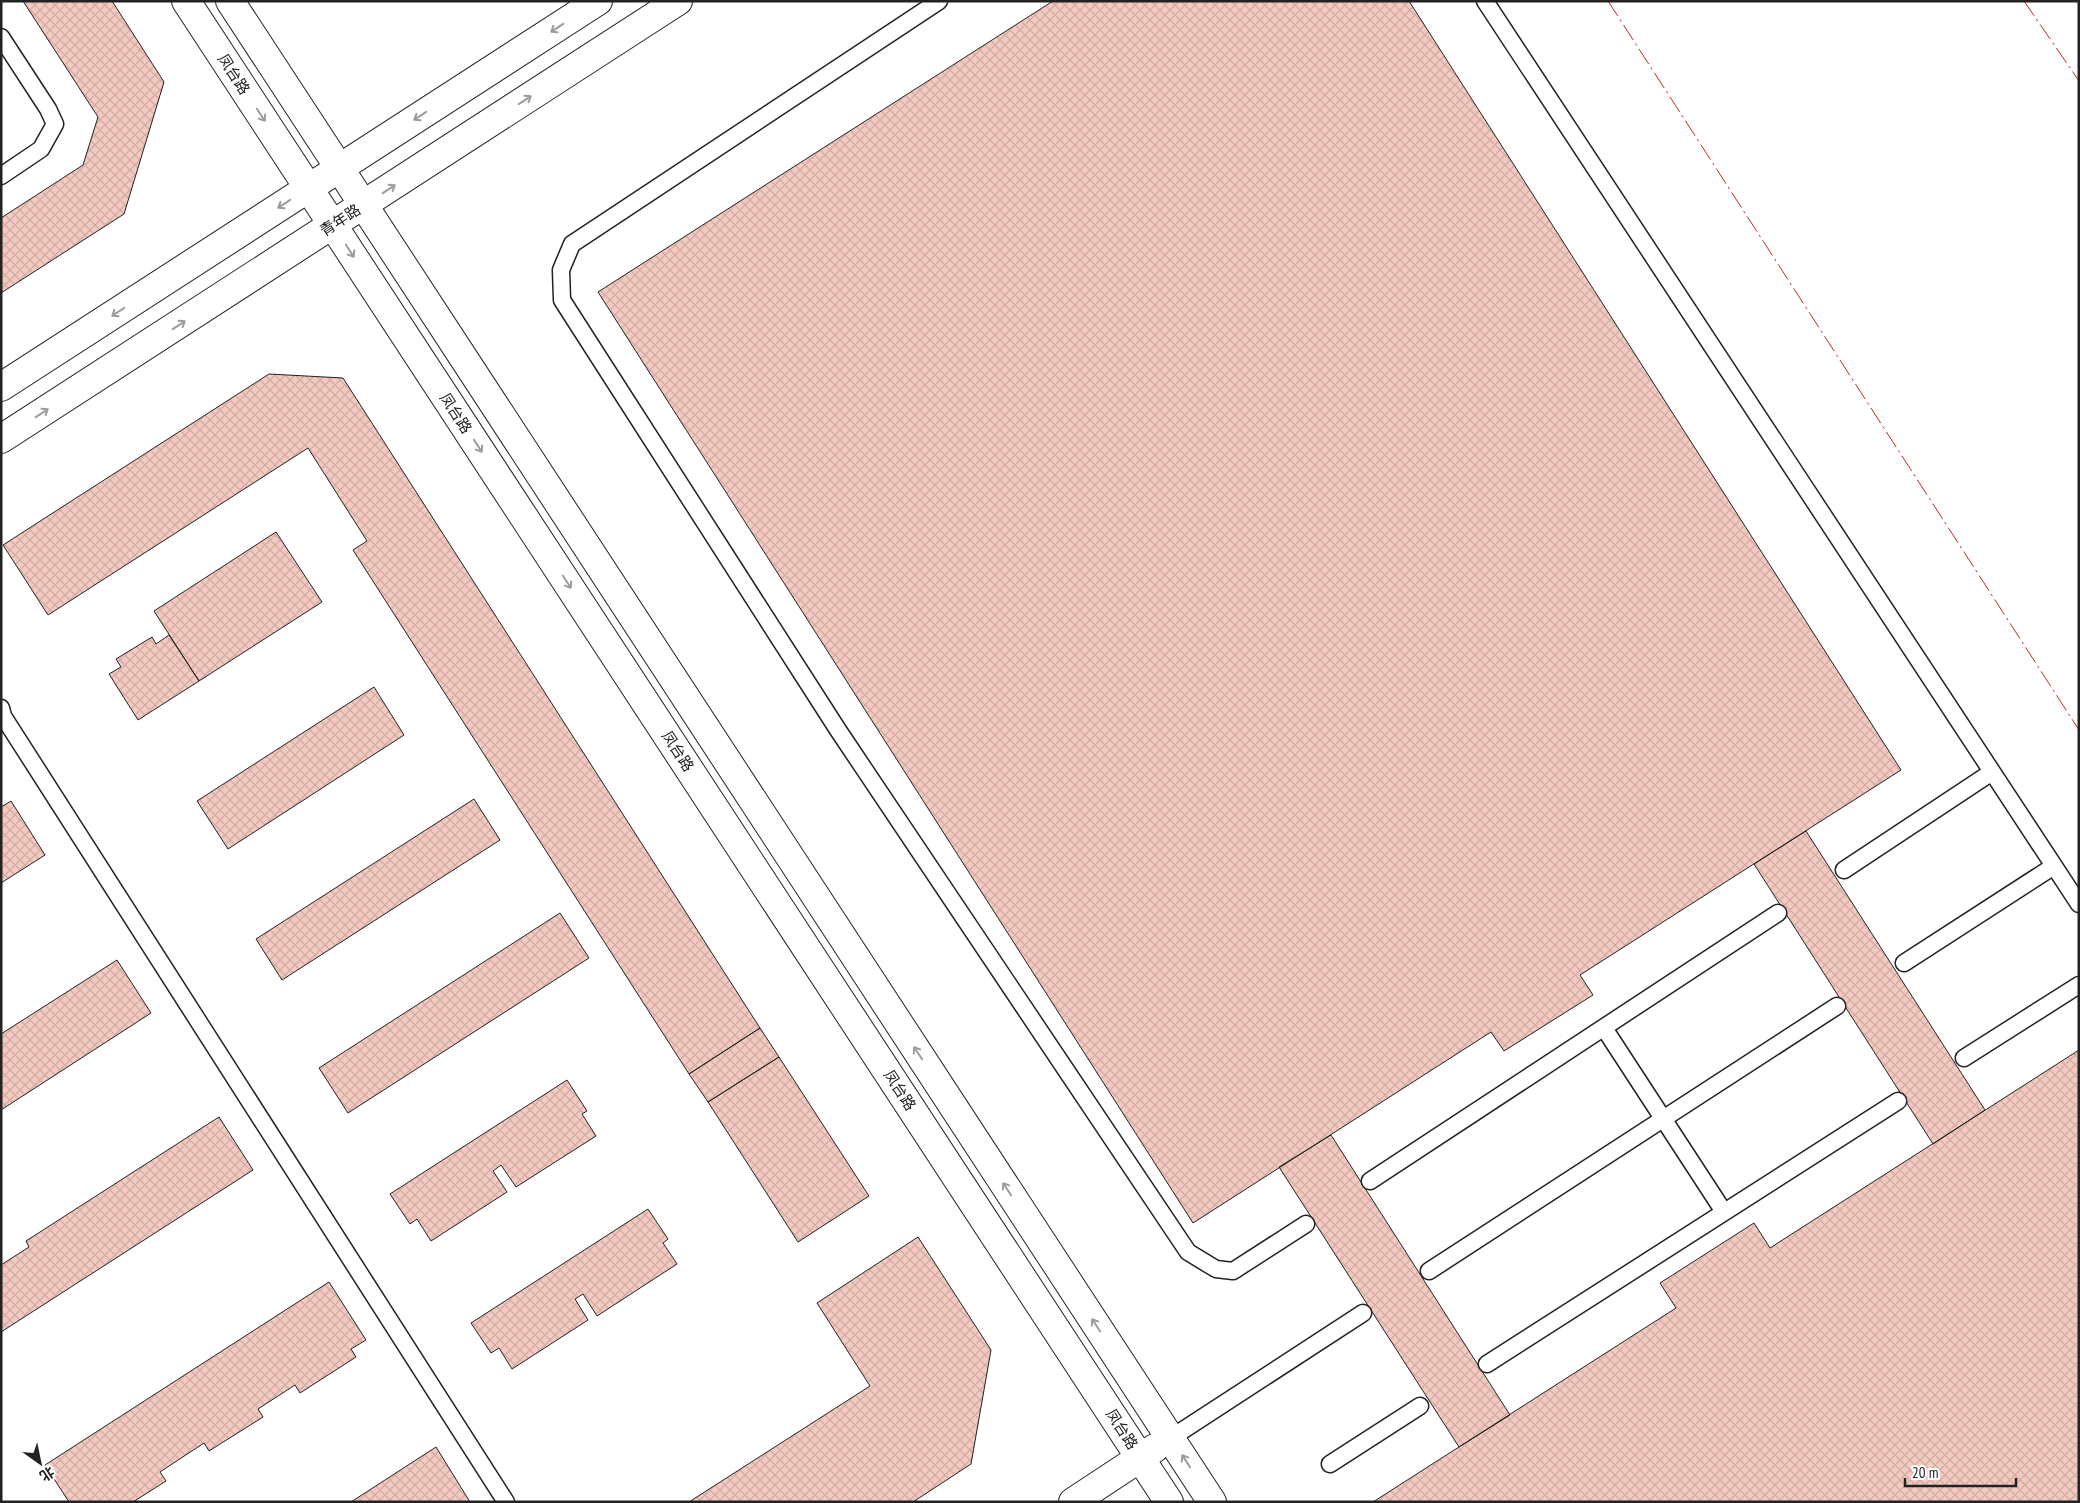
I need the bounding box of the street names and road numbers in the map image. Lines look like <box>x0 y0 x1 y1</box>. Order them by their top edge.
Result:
street label: 凤台路 <box>214 50 254 98</box>
street label: 青年路 <box>316 200 364 240</box>
street label: 凤台路 <box>436 389 476 437</box>
street label: 凤台路 <box>658 727 698 775</box>
street label: 凤台路 <box>880 1066 920 1114</box>
street label: 凤台路 <box>1102 1405 1142 1453</box>

